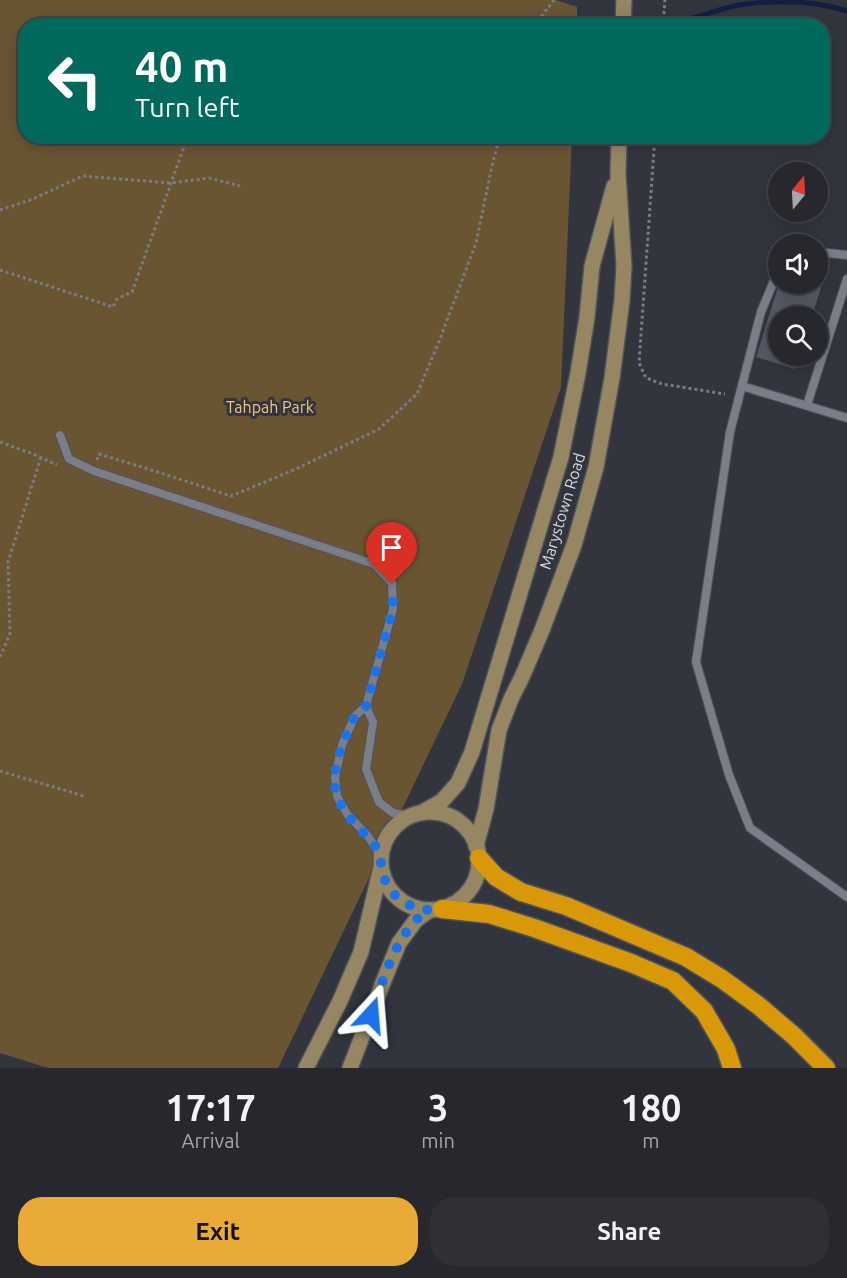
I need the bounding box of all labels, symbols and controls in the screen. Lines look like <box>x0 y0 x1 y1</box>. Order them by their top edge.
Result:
icon: left <box>36 42 114 120</box>
text: 40 m <box>135 43 229 90</box>
text: Turn left <box>135 92 239 122</box>
north arrow <box>768 162 828 222</box>
map controls <box>768 162 828 366</box>
button: sound <box>768 234 828 294</box>
button: search <box>768 306 828 366</box>
park label: Tahpah Park <box>226 398 314 416</box>
street label: Marystown Road <box>536 451 588 571</box>
pin <box>366 522 417 584</box>
icon: arrive <box>375 531 408 564</box>
position arrow <box>339 983 403 1047</box>
text: 17:17 <box>166 1087 256 1128</box>
text: 3 <box>428 1087 448 1128</box>
text: 180 <box>620 1087 681 1128</box>
text: Arrival <box>182 1129 240 1152</box>
text: min <box>421 1129 455 1152</box>
text: m <box>642 1129 660 1152</box>
button: Exit <box>18 1197 418 1266</box>
button: Share <box>430 1197 829 1266</box>

